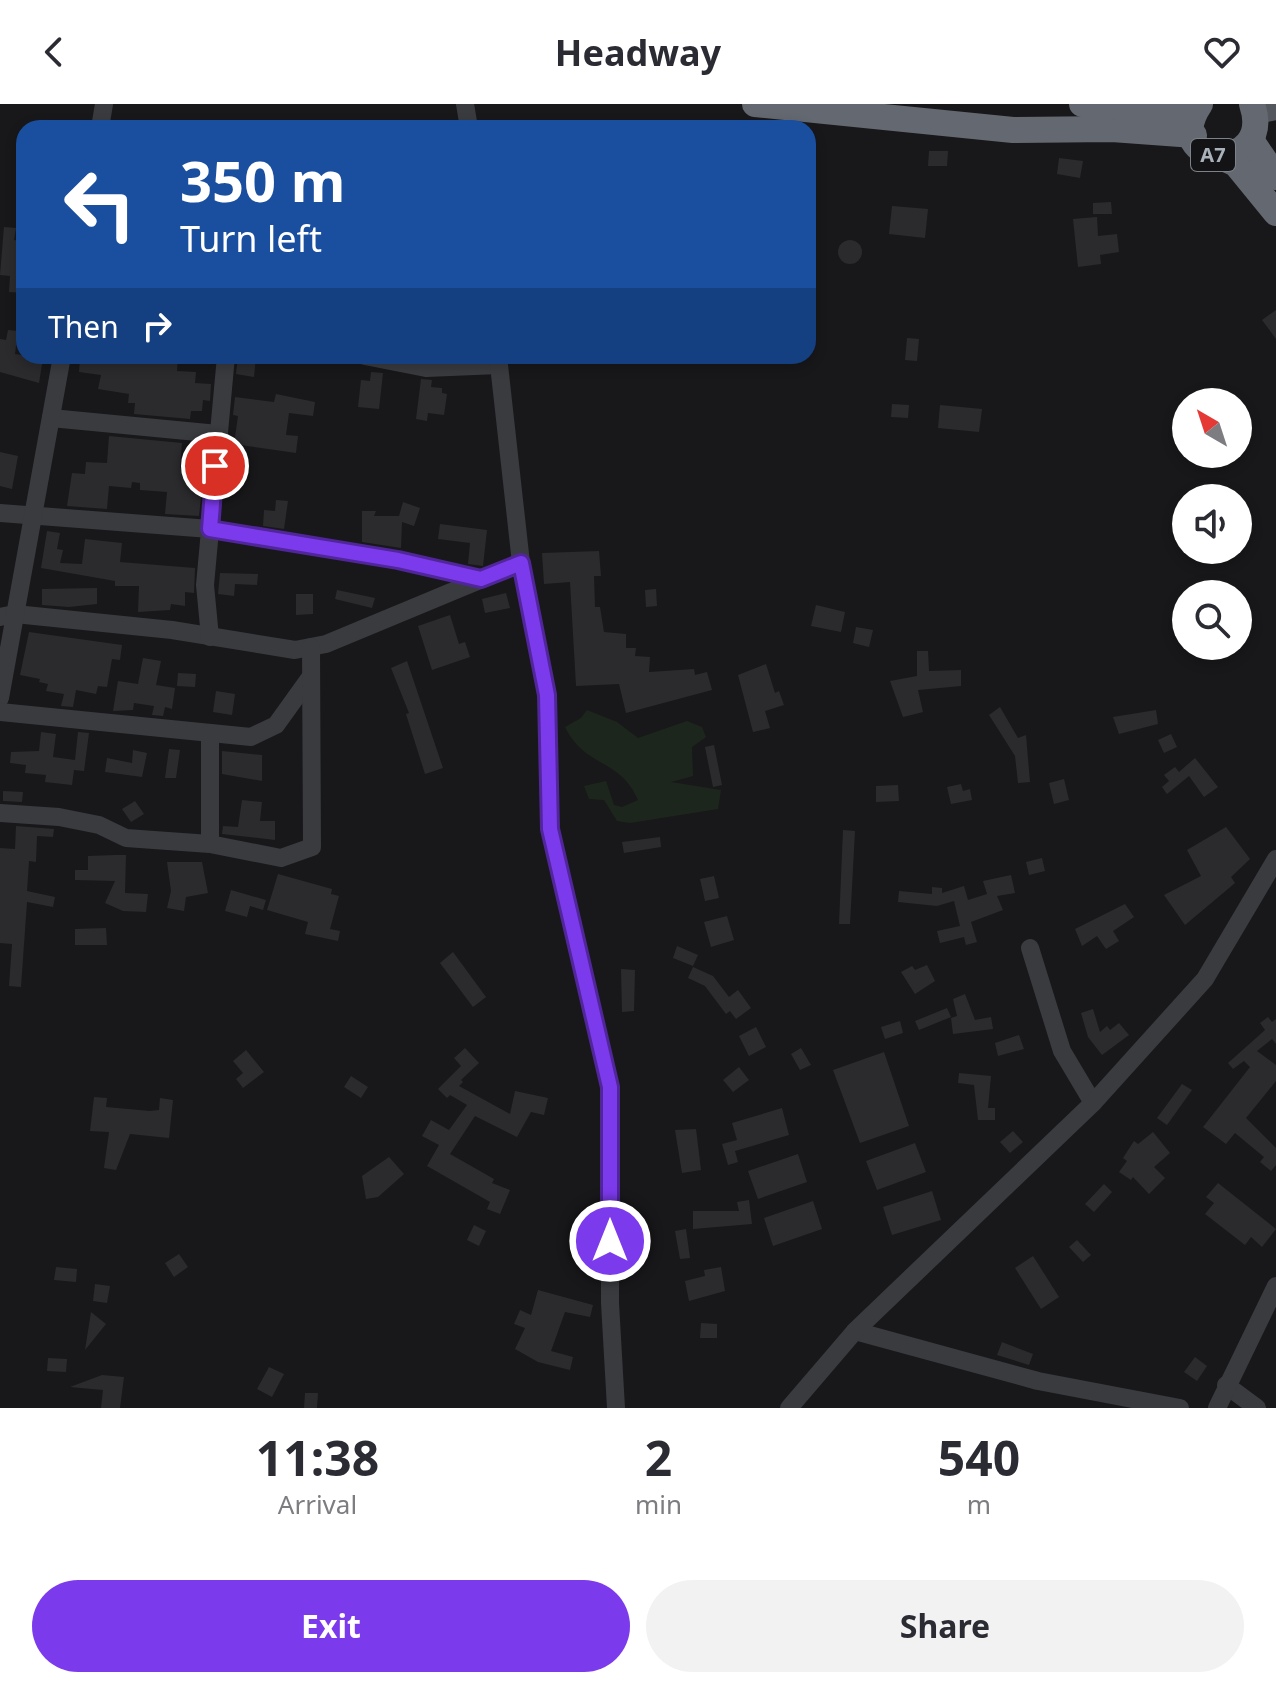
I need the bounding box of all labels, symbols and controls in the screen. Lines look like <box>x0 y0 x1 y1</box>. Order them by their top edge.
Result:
text: Headway <box>555 28 721 77</box>
icon: back <box>32 30 76 74</box>
icon: heart <box>1200 30 1244 74</box>
road number: A7 <box>1191 139 1235 171</box>
text: 350 m <box>180 142 345 218</box>
icon: left <box>48 152 152 256</box>
text: Turn left <box>180 214 322 263</box>
icon: right <box>135 304 179 348</box>
text: Then <box>48 306 119 347</box>
north arrow <box>1172 388 1252 468</box>
map controls <box>1172 388 1252 660</box>
pin <box>181 432 249 500</box>
icon: arrive <box>193 444 237 488</box>
button: sound <box>1172 484 1252 564</box>
button: search <box>1172 580 1252 660</box>
position arrow <box>568 1199 652 1283</box>
text: 11:38 <box>256 1425 379 1490</box>
text: 2 <box>645 1425 672 1490</box>
text: 540 <box>938 1425 1020 1490</box>
text: Arrival <box>278 1486 357 1522</box>
text: min <box>635 1486 682 1522</box>
text: m <box>967 1486 991 1522</box>
button: Exit <box>32 1580 630 1672</box>
button: Share <box>646 1580 1244 1672</box>

